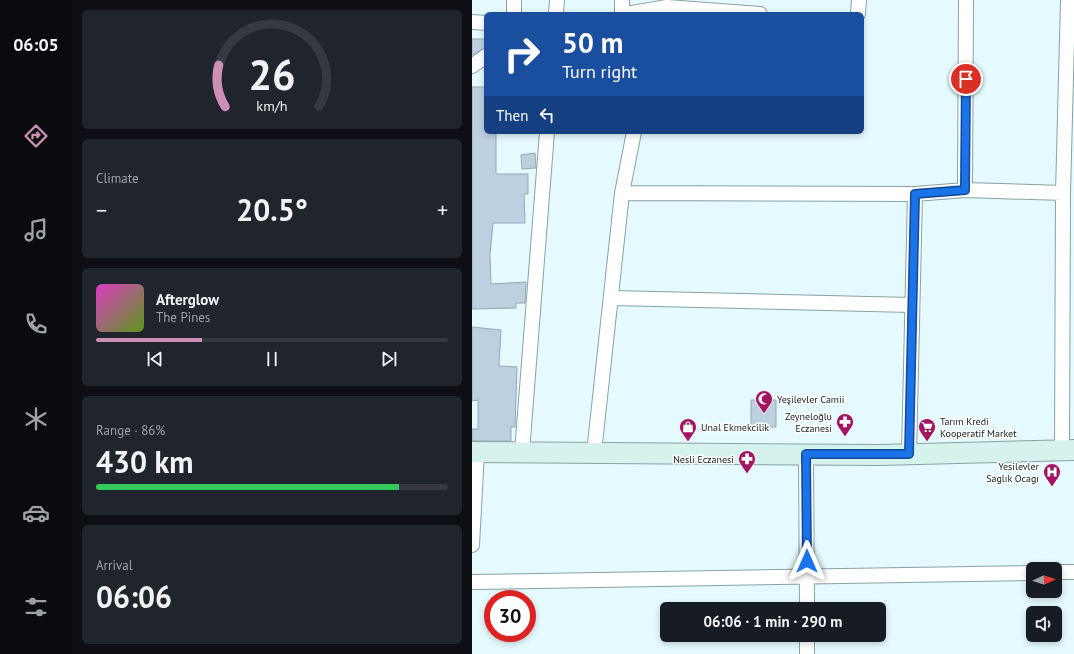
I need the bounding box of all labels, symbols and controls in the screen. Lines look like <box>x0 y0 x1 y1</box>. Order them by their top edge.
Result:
text: 50 m <box>562 24 623 61</box>
icon: right <box>496 28 548 80</box>
text: 06:05 <box>13 33 59 56</box>
text: 26 <box>248 48 296 101</box>
text: Turn right <box>562 60 637 83</box>
pin <box>949 62 983 96</box>
icon: arrive <box>955 68 977 90</box>
text: km/h <box>256 96 288 115</box>
icon: left <box>536 104 558 126</box>
text: Then <box>496 106 528 125</box>
icon: directions <box>22 122 50 150</box>
text: Climate <box>96 170 139 187</box>
text: 20.5° <box>236 190 308 229</box>
text: − <box>96 196 107 224</box>
text: + <box>437 196 448 224</box>
icon: music <box>22 216 50 244</box>
text: Afterglow <box>156 290 219 309</box>
text: The Pines <box>156 309 210 326</box>
icon: phone <box>22 310 50 338</box>
icon: previous <box>144 348 166 370</box>
icon: pause <box>261 348 283 370</box>
icon: next <box>378 348 400 370</box>
mosque icon: Yeşilevler Camii <box>754 389 774 414</box>
place label: Yeşilevler Camii <box>777 393 844 406</box>
icon: climate <box>22 405 50 433</box>
place label: Zeyneloğlu Eczanesi <box>785 410 832 435</box>
pharmacy icon: Zeyneloğlu Eczanesi <box>835 412 855 437</box>
place label: Tarım Kredi Kooperatif Market <box>940 415 1017 440</box>
shop icon: Unal Ekmekcilik <box>678 417 698 442</box>
supermarket icon: Tarım Kredi Kooperatif Market <box>917 417 937 442</box>
place label: Unal Ekmekcilik <box>701 421 769 434</box>
text: Range · 86% <box>96 422 165 439</box>
text: 430 km <box>96 442 194 481</box>
pharmacy icon: Nesli Eczanesi <box>737 449 757 474</box>
place label: Nesli Eczanesi <box>673 453 734 466</box>
place label: Yesilevler Saglık Ocagı <box>986 460 1040 485</box>
hospital icon: Yesilevler Saglık Ocagı <box>1042 462 1062 487</box>
icon: car <box>22 499 50 527</box>
position arrow <box>786 540 828 582</box>
text: Arrival <box>96 557 132 574</box>
north arrow <box>1026 562 1062 598</box>
map controls <box>1026 562 1062 642</box>
text: 06:06 <box>96 577 172 616</box>
speed limit sign: 30 <box>484 590 536 642</box>
icon: filters <box>22 593 50 621</box>
button: sound <box>1026 606 1062 642</box>
text: 06:06 · 1 min · 290 m <box>704 612 842 631</box>

